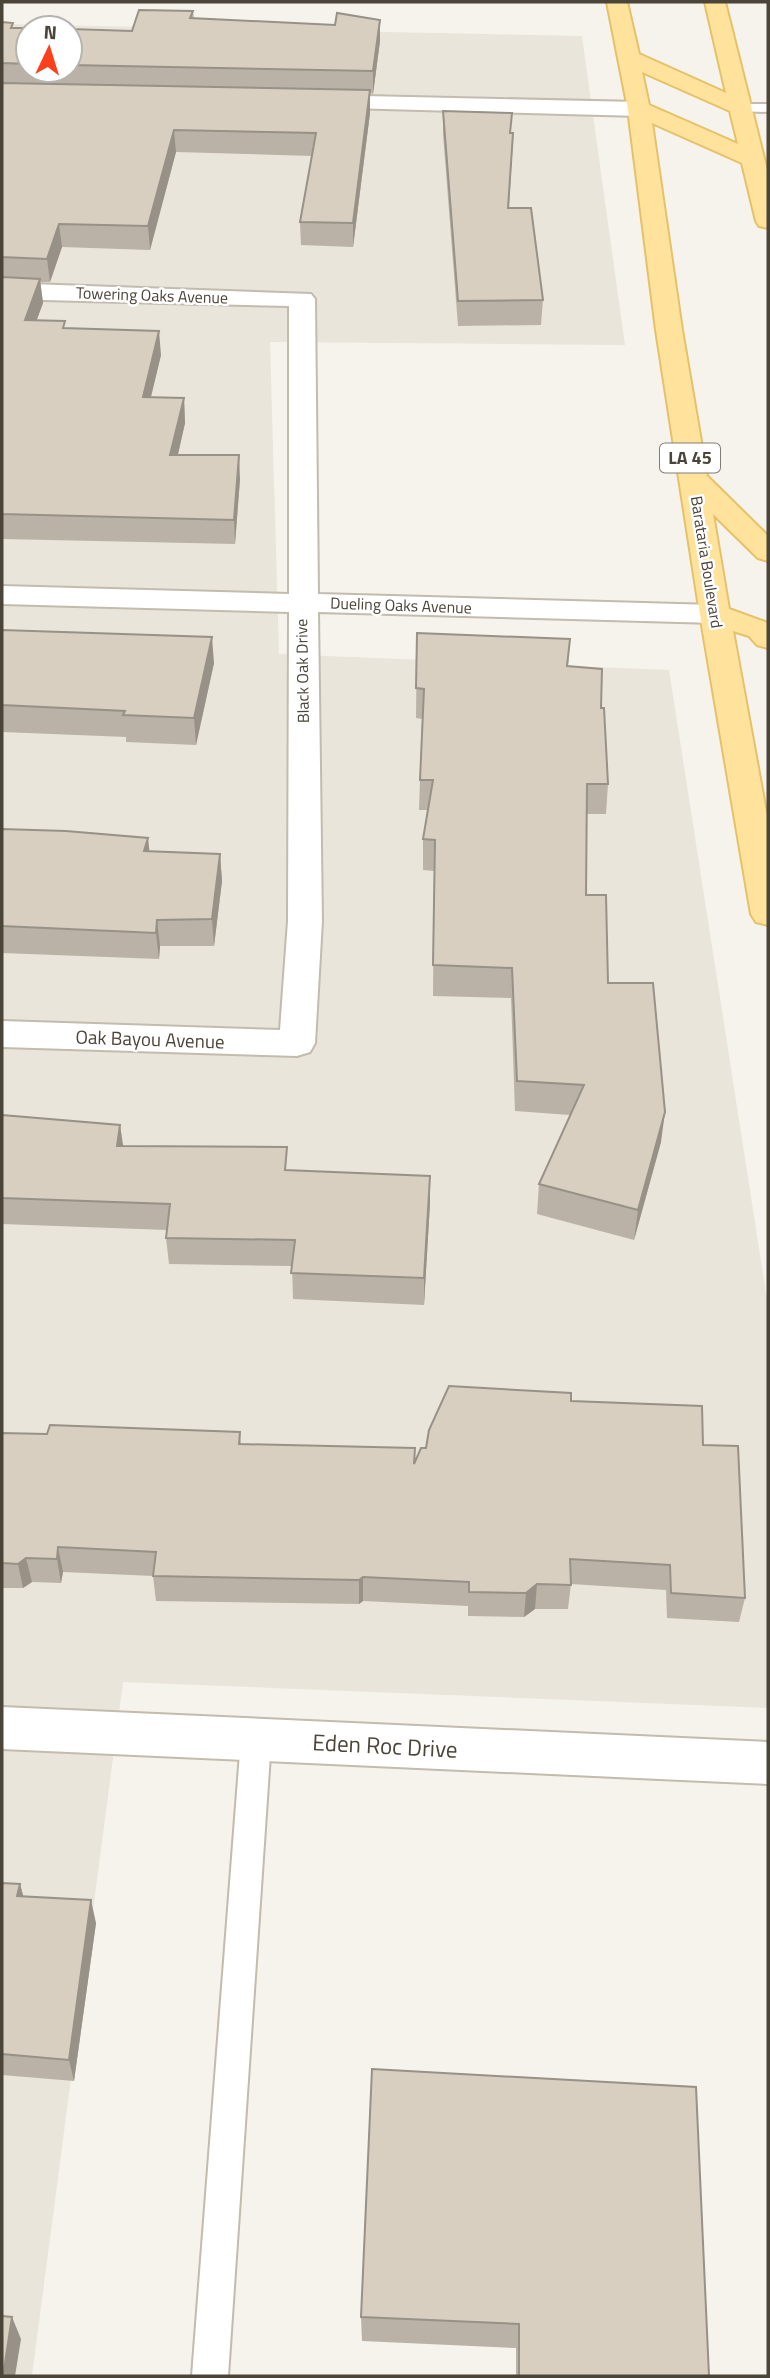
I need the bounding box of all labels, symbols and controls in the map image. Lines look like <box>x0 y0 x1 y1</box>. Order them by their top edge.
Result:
north arrow <box>14 14 84 84</box>
text: N <box>43 17 58 46</box>
street label: Towering Oaks Avenue <box>76 280 228 310</box>
road number: LA 45 <box>660 444 720 472</box>
street label: Barataria Boulevard <box>685 494 729 630</box>
street label: Dueling Oaks Avenue <box>330 591 472 619</box>
street label: Black Oak Drive <box>289 619 315 723</box>
street label: Oak Bayou Avenue <box>75 1021 225 1056</box>
street label: Eden Roc Drive <box>312 1724 458 1767</box>

